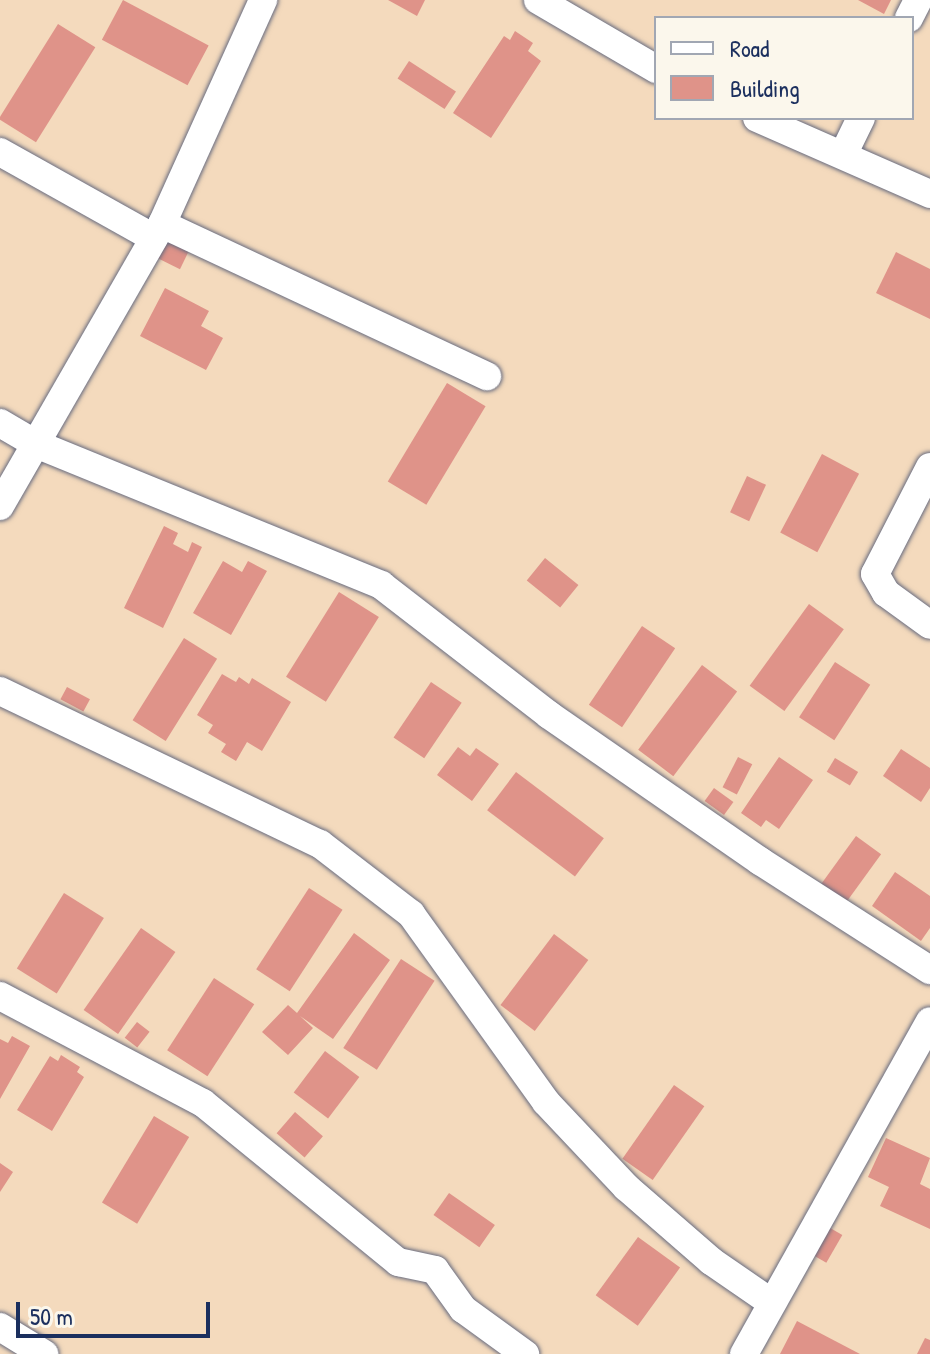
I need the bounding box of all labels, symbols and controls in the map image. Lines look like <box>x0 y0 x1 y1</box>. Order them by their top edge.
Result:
legend <box>654 16 914 120</box>
text: Road <box>730 32 769 64</box>
text: Building <box>730 72 800 104</box>
scale bar <box>20 1286 214 1336</box>
text: 50 m <box>30 1300 73 1332</box>

